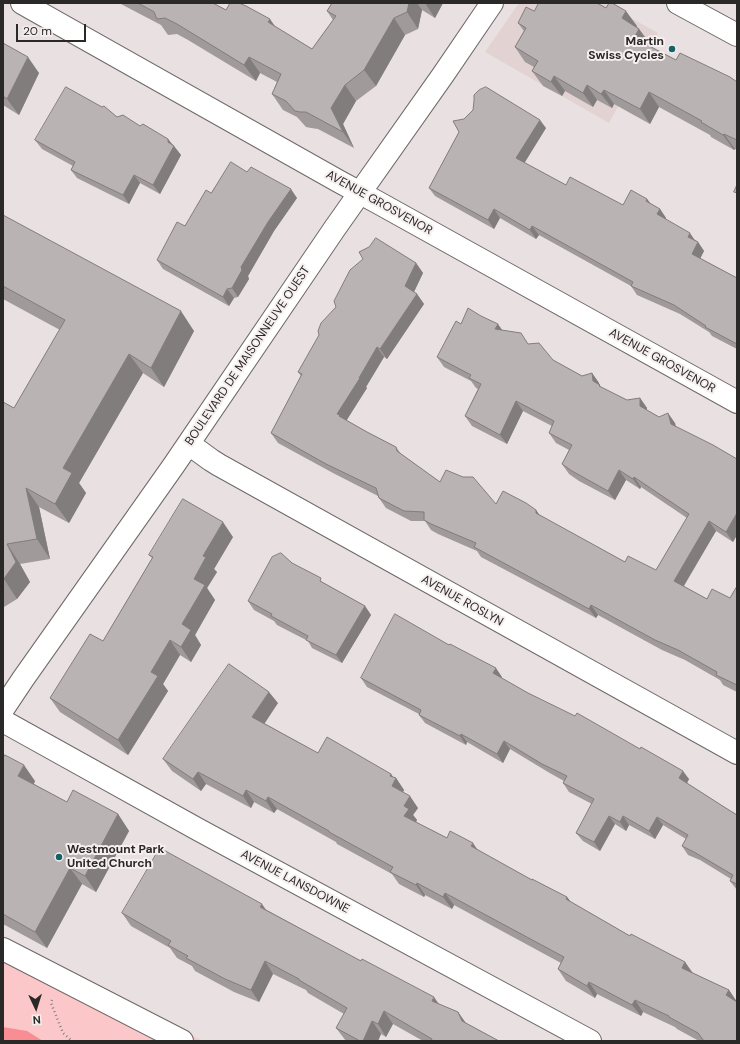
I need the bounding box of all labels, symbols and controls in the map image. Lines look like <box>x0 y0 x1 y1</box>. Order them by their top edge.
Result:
scale bar <box>18 16 88 42</box>
text: 20 m <box>23 23 52 39</box>
place label: Martin Swiss Cycles <box>588 35 664 63</box>
marker: Martin Swiss Cycles <box>667 44 677 54</box>
street label: AVENUE GROSVENOR <box>323 168 435 238</box>
street label: BOULEVARD DE MAISONNEUVE OUEST <box>183 264 313 448</box>
street label: AVENUE GROSVENOR <box>606 326 718 396</box>
street label: AVENUE ROSLYN <box>419 573 505 629</box>
place label: Westmount Park United Church <box>67 843 164 871</box>
street label: AVENUE LANSDOWNE <box>238 847 352 917</box>
marker: Westmount Park United Church <box>54 852 64 862</box>
north arrow <box>16 988 56 1028</box>
text: N <box>32 1013 41 1027</box>

